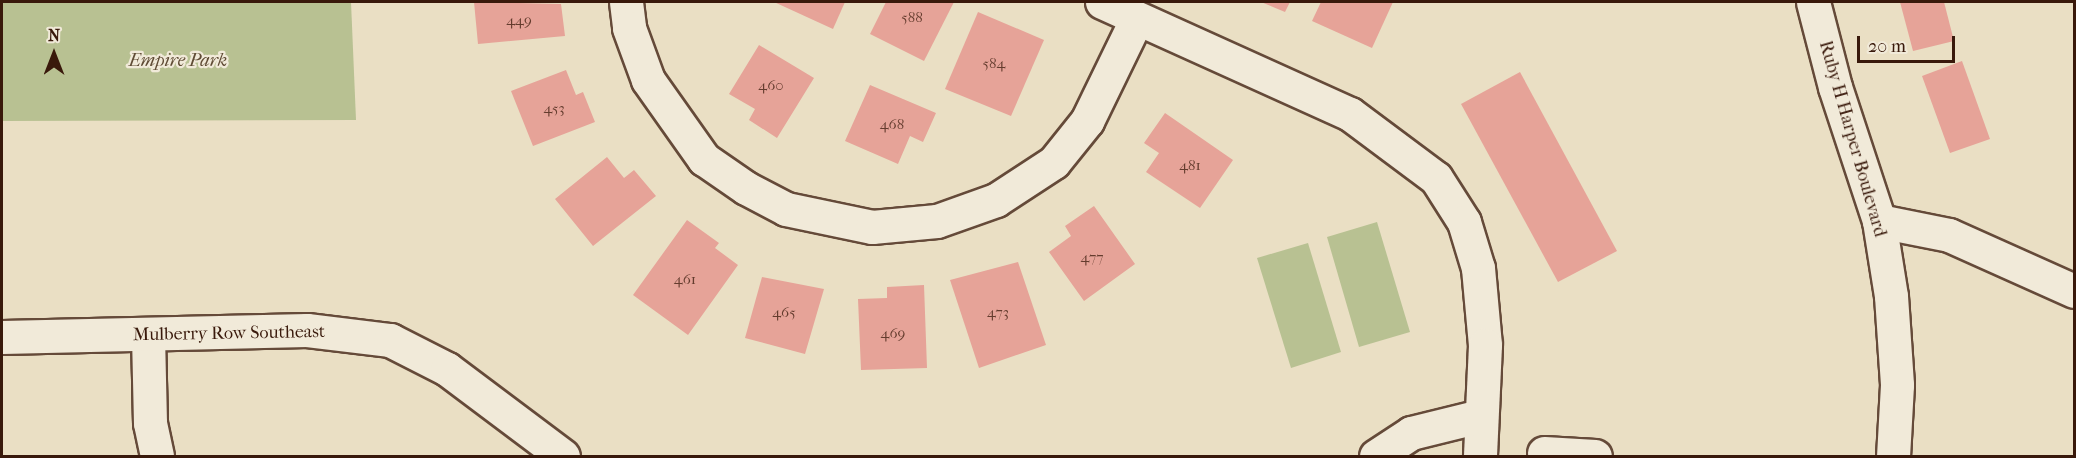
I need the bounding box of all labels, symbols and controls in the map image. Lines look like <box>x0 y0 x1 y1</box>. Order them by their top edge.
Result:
house number: 588 <box>901 9 923 27</box>
house number: 449 <box>506 12 532 30</box>
north arrow <box>24 24 84 84</box>
scale bar <box>1860 24 1958 62</box>
text: N <box>48 26 60 45</box>
text: 20 m <box>1868 36 1906 57</box>
street label: Ruby H Harper Boulevard <box>1814 38 1890 240</box>
park label: Empire Park <box>129 50 227 72</box>
house number: 584 <box>983 55 1005 73</box>
house number: 460 <box>758 77 784 95</box>
house number: 453 <box>543 100 565 118</box>
house number: 468 <box>880 116 904 134</box>
house number: 481 <box>1179 157 1201 175</box>
house number: 477 <box>1081 249 1103 267</box>
house number: 461 <box>674 271 696 289</box>
house number: 465 <box>772 304 796 322</box>
house number: 473 <box>987 304 1009 322</box>
street label: Mulberry Row Southeast <box>133 322 325 346</box>
house number: 469 <box>881 325 905 343</box>

